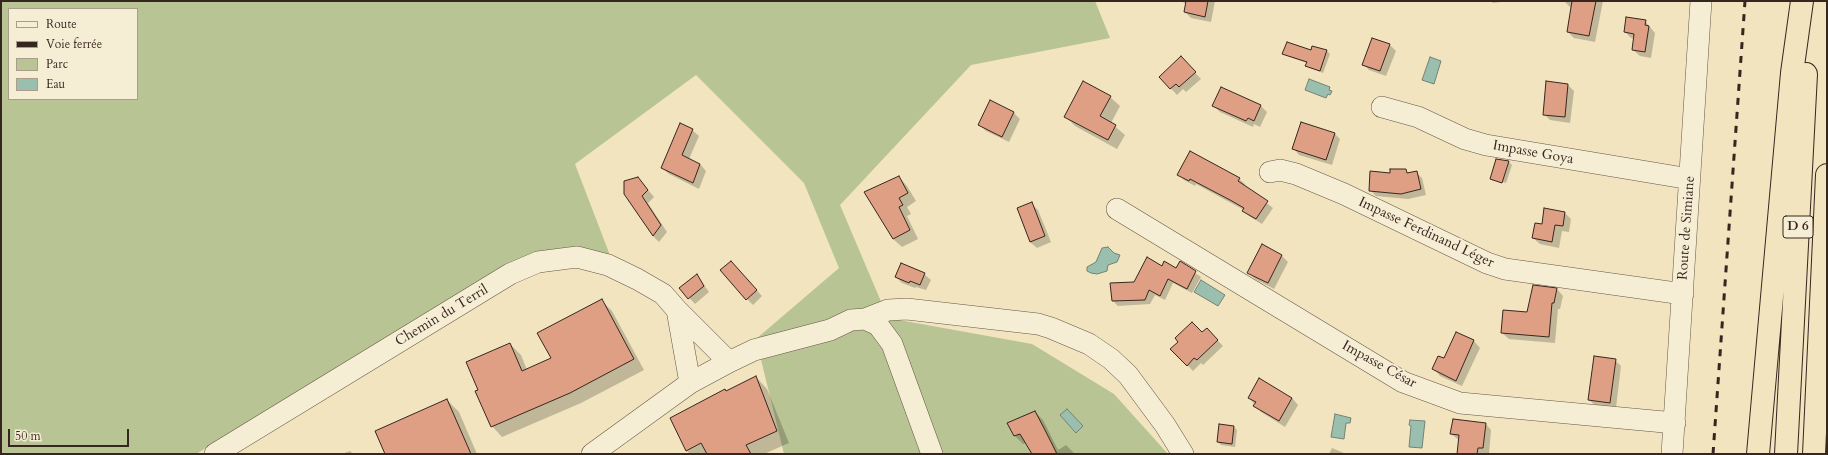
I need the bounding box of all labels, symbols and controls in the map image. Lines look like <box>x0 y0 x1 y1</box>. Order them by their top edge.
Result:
legend <box>8 8 138 100</box>
text: Route <box>46 16 77 32</box>
text: Voie ferrée <box>46 36 102 52</box>
text: Parc <box>46 56 68 72</box>
text: Eau <box>46 76 65 92</box>
street label: Impasse Goya <box>1491 138 1575 168</box>
street label: Route de Simiane <box>1675 175 1699 281</box>
street label: Impasse Ferdinand Léger <box>1355 194 1497 272</box>
road number: D 6 <box>1783 216 1813 238</box>
street label: Chemin du Terril <box>392 282 492 350</box>
street label: Impasse César <box>1339 338 1419 392</box>
scale bar <box>10 421 131 447</box>
text: 50 m <box>15 428 41 444</box>

